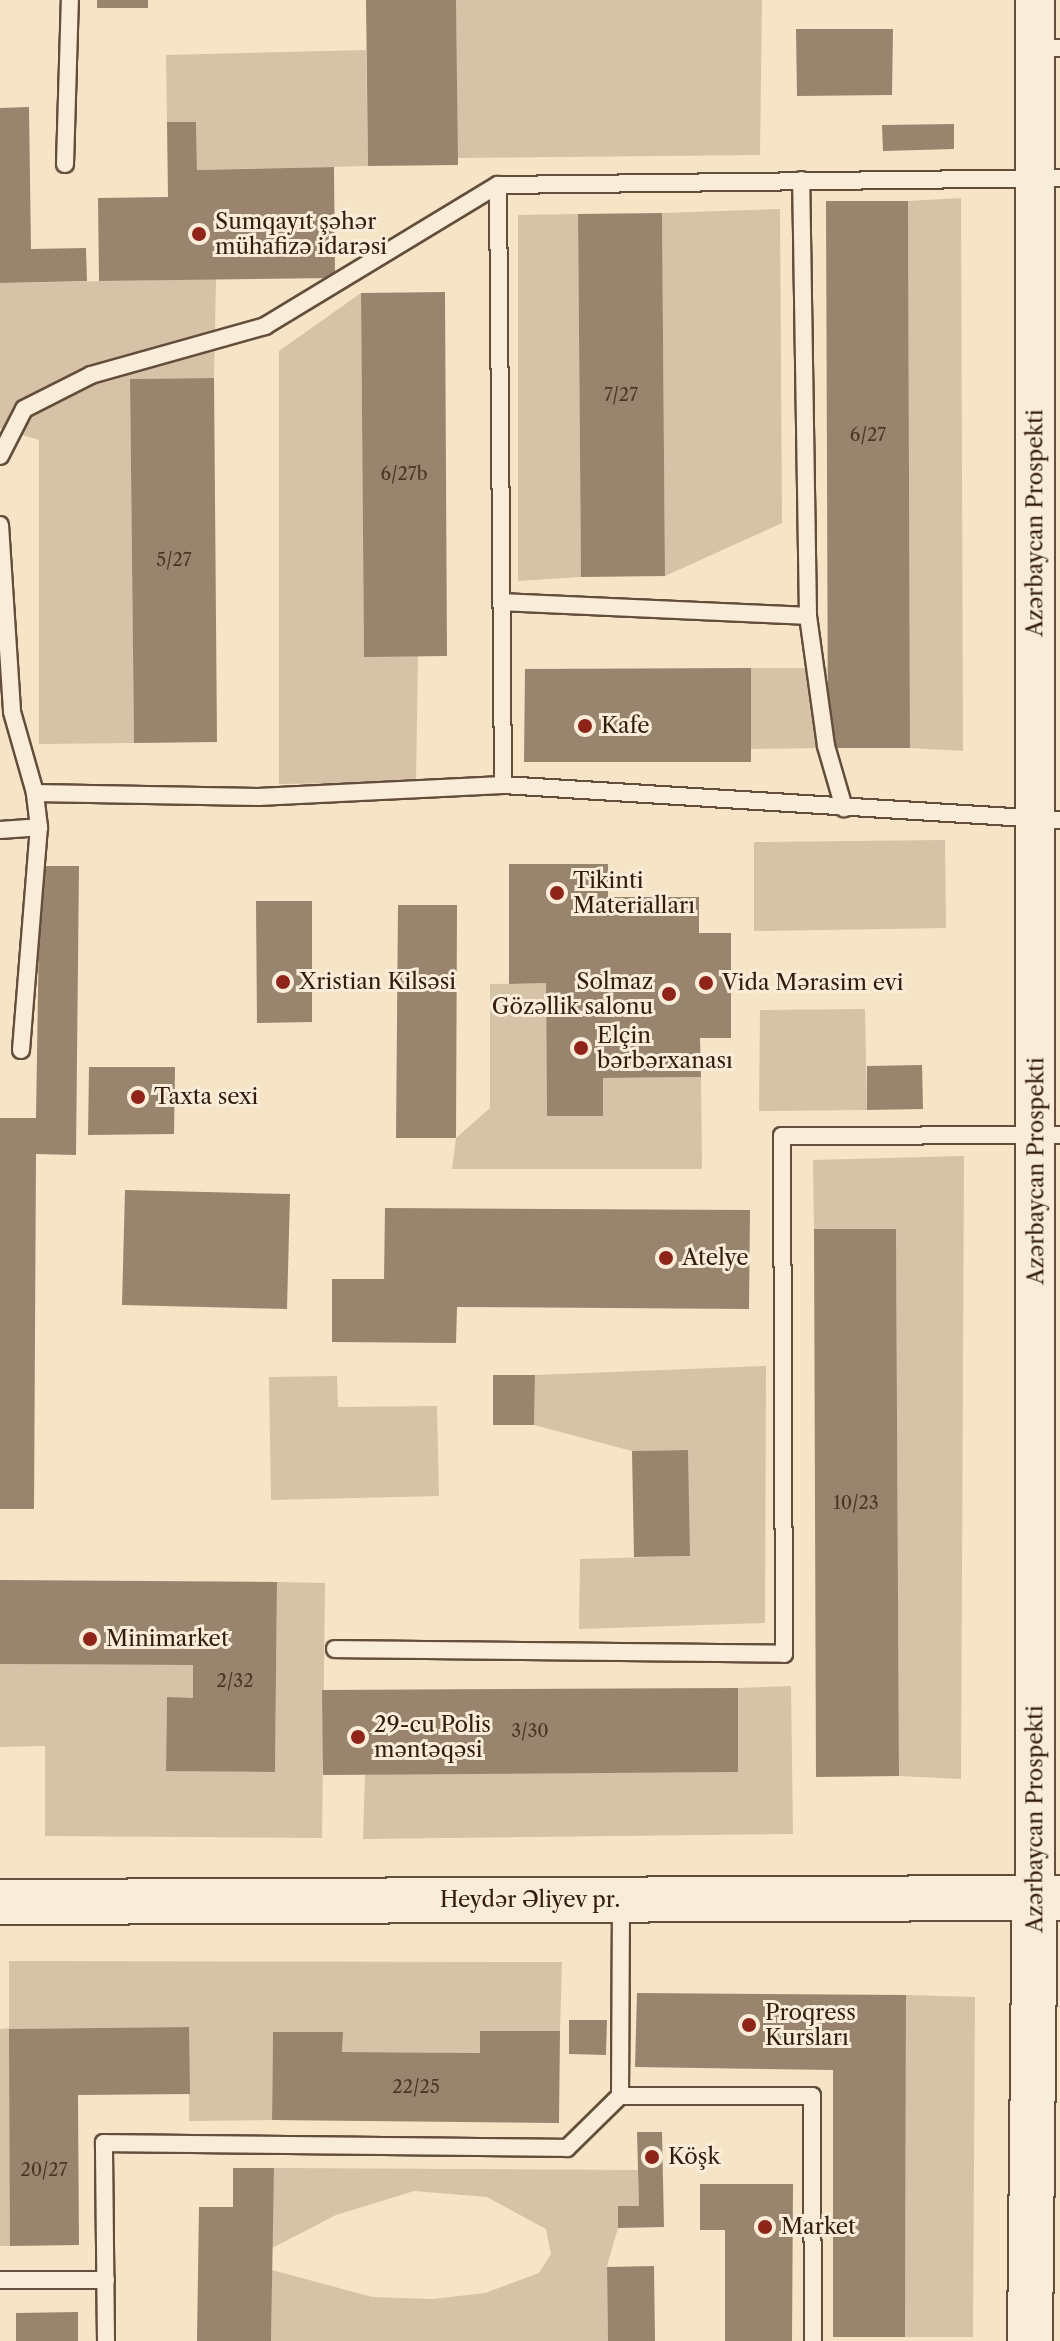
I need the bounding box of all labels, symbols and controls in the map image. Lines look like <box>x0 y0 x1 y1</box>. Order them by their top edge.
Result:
place label: Sumqayıt şəhər mühafizə idarəsi <box>215 208 387 260</box>
marker: Sumqayıt şəhər mühafizə idarəsi <box>190 225 208 243</box>
house number: 7/27 <box>604 384 638 406</box>
street label: Azərbaycan Prospekti <box>1022 409 1048 637</box>
house number: 6/27 <box>850 424 886 446</box>
house number: 6/27b <box>380 463 428 485</box>
house number: 5/27 <box>156 549 192 571</box>
place label: Kafe <box>601 713 650 739</box>
marker: Kafe <box>576 717 594 735</box>
place label: Tikinti Materialları <box>573 867 695 918</box>
marker: Tikinti Materialları <box>548 884 566 902</box>
place label: Solmaz Gözəllik salonu <box>491 968 653 1020</box>
place label: Xristian Kilsəsi <box>299 969 456 995</box>
place label: Vida Mərasim evi <box>722 970 904 996</box>
marker: Xristian Kilsəsi <box>274 973 292 991</box>
marker: Vida Mərasim evi <box>697 974 715 992</box>
marker: Solmaz Gözəllik salonu <box>660 985 678 1003</box>
place label: Elçin bərbərxanası <box>597 1022 733 1074</box>
marker: Elçin bərbərxanası <box>572 1039 590 1057</box>
street label: Azərbaycan Prospekti <box>1023 1057 1049 1285</box>
place label: Taxta sexi <box>154 1084 259 1110</box>
marker: Taxta sexi <box>129 1088 147 1106</box>
place label: Atelye <box>682 1245 748 1271</box>
marker: Atelye <box>657 1249 675 1267</box>
house number: 10/23 <box>833 1492 879 1514</box>
place label: Minimarket <box>106 1626 229 1652</box>
marker: Minimarket <box>81 1630 99 1648</box>
house number: 2/32 <box>216 1670 254 1692</box>
street label: Azərbaycan Prospekti <box>1022 1705 1048 1933</box>
place label: 29-cu Polis məntəqəsi <box>374 1711 491 1762</box>
house number: 3/30 <box>511 1720 549 1742</box>
marker: 29-cu Polis məntəqəsi <box>349 1728 367 1746</box>
street label: Heydər Əliyev pr. <box>439 1887 621 1913</box>
place label: Proqress Kursları <box>765 1999 856 2050</box>
marker: Proqress Kursları <box>740 2016 758 2034</box>
house number: 22/25 <box>392 2076 440 2098</box>
place label: Köşk <box>668 2144 720 2170</box>
marker: Köşk <box>643 2148 661 2166</box>
house number: 20/27 <box>20 2159 68 2181</box>
place label: Market <box>781 2214 856 2240</box>
marker: Market <box>756 2218 774 2236</box>

